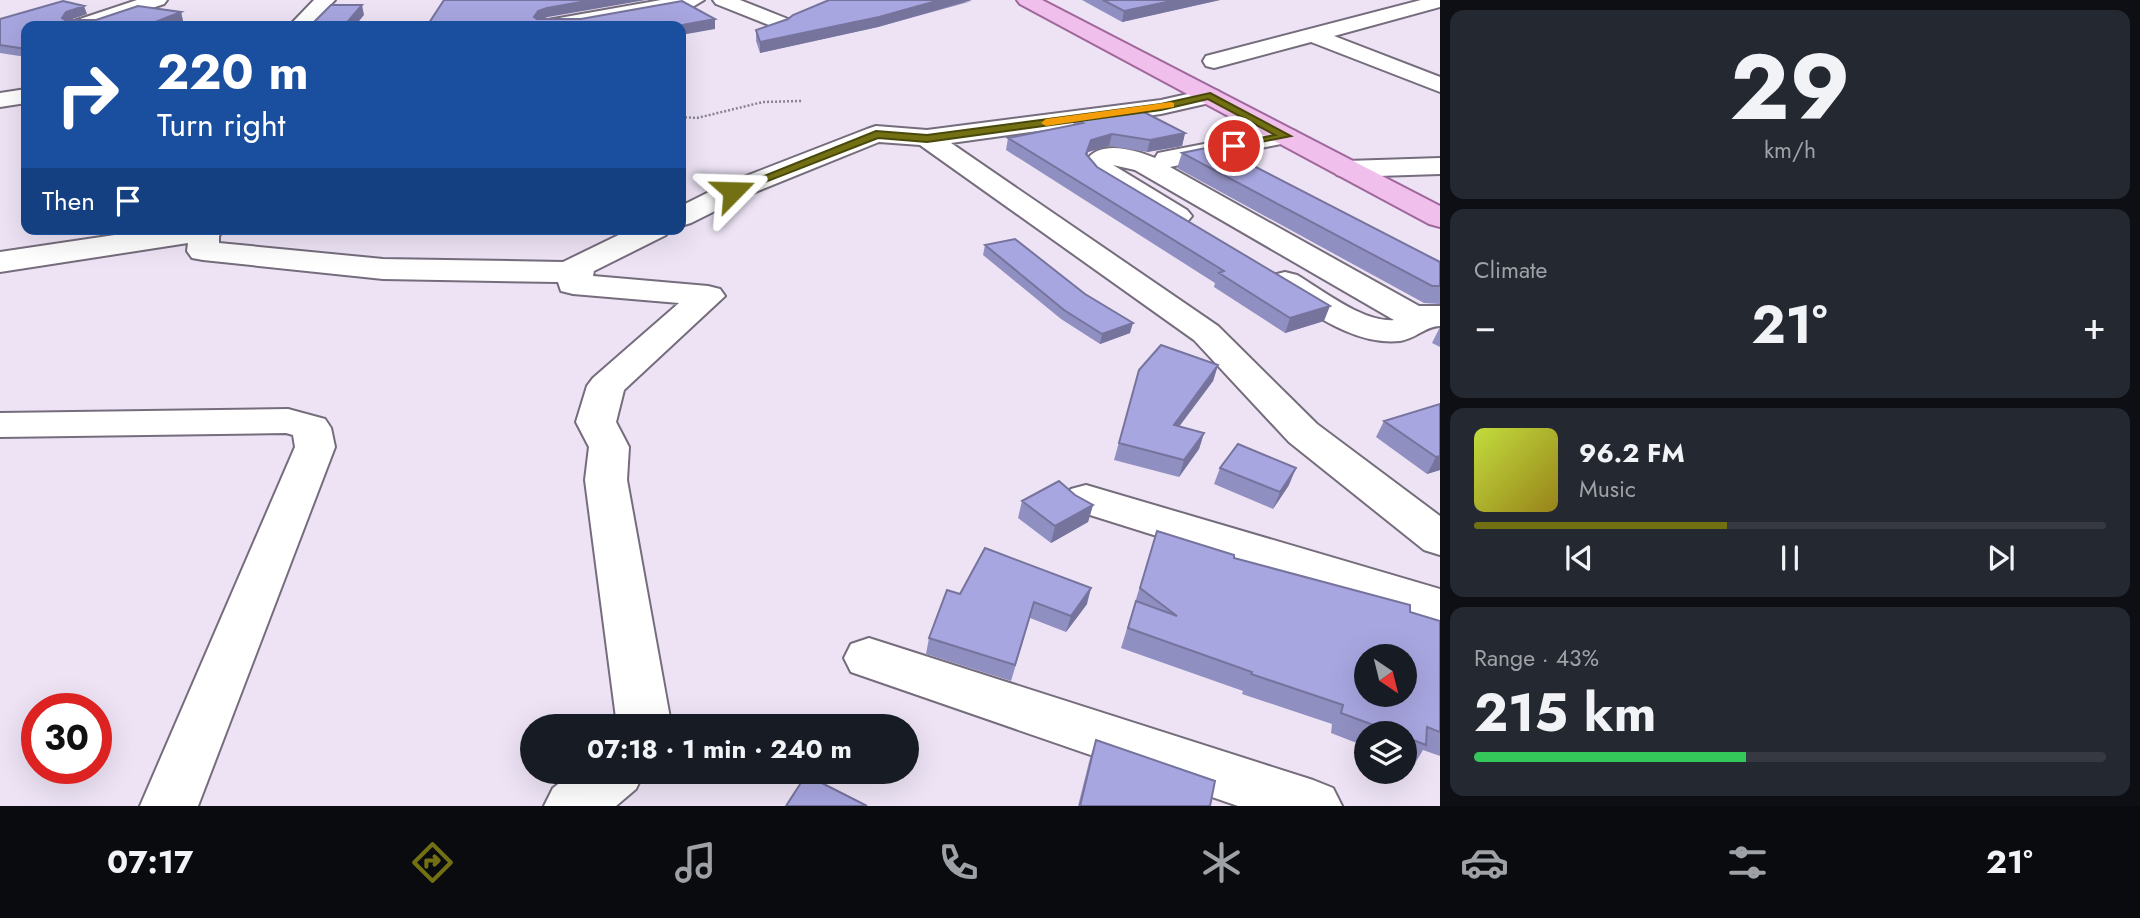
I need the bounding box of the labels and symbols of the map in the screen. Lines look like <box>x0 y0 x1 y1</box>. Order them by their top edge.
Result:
pin <box>1204 116 1264 176</box>
position arrow <box>696 154 770 228</box>
north arrow <box>1354 644 1418 707</box>
speed limit sign: 30 <box>21 693 112 784</box>

